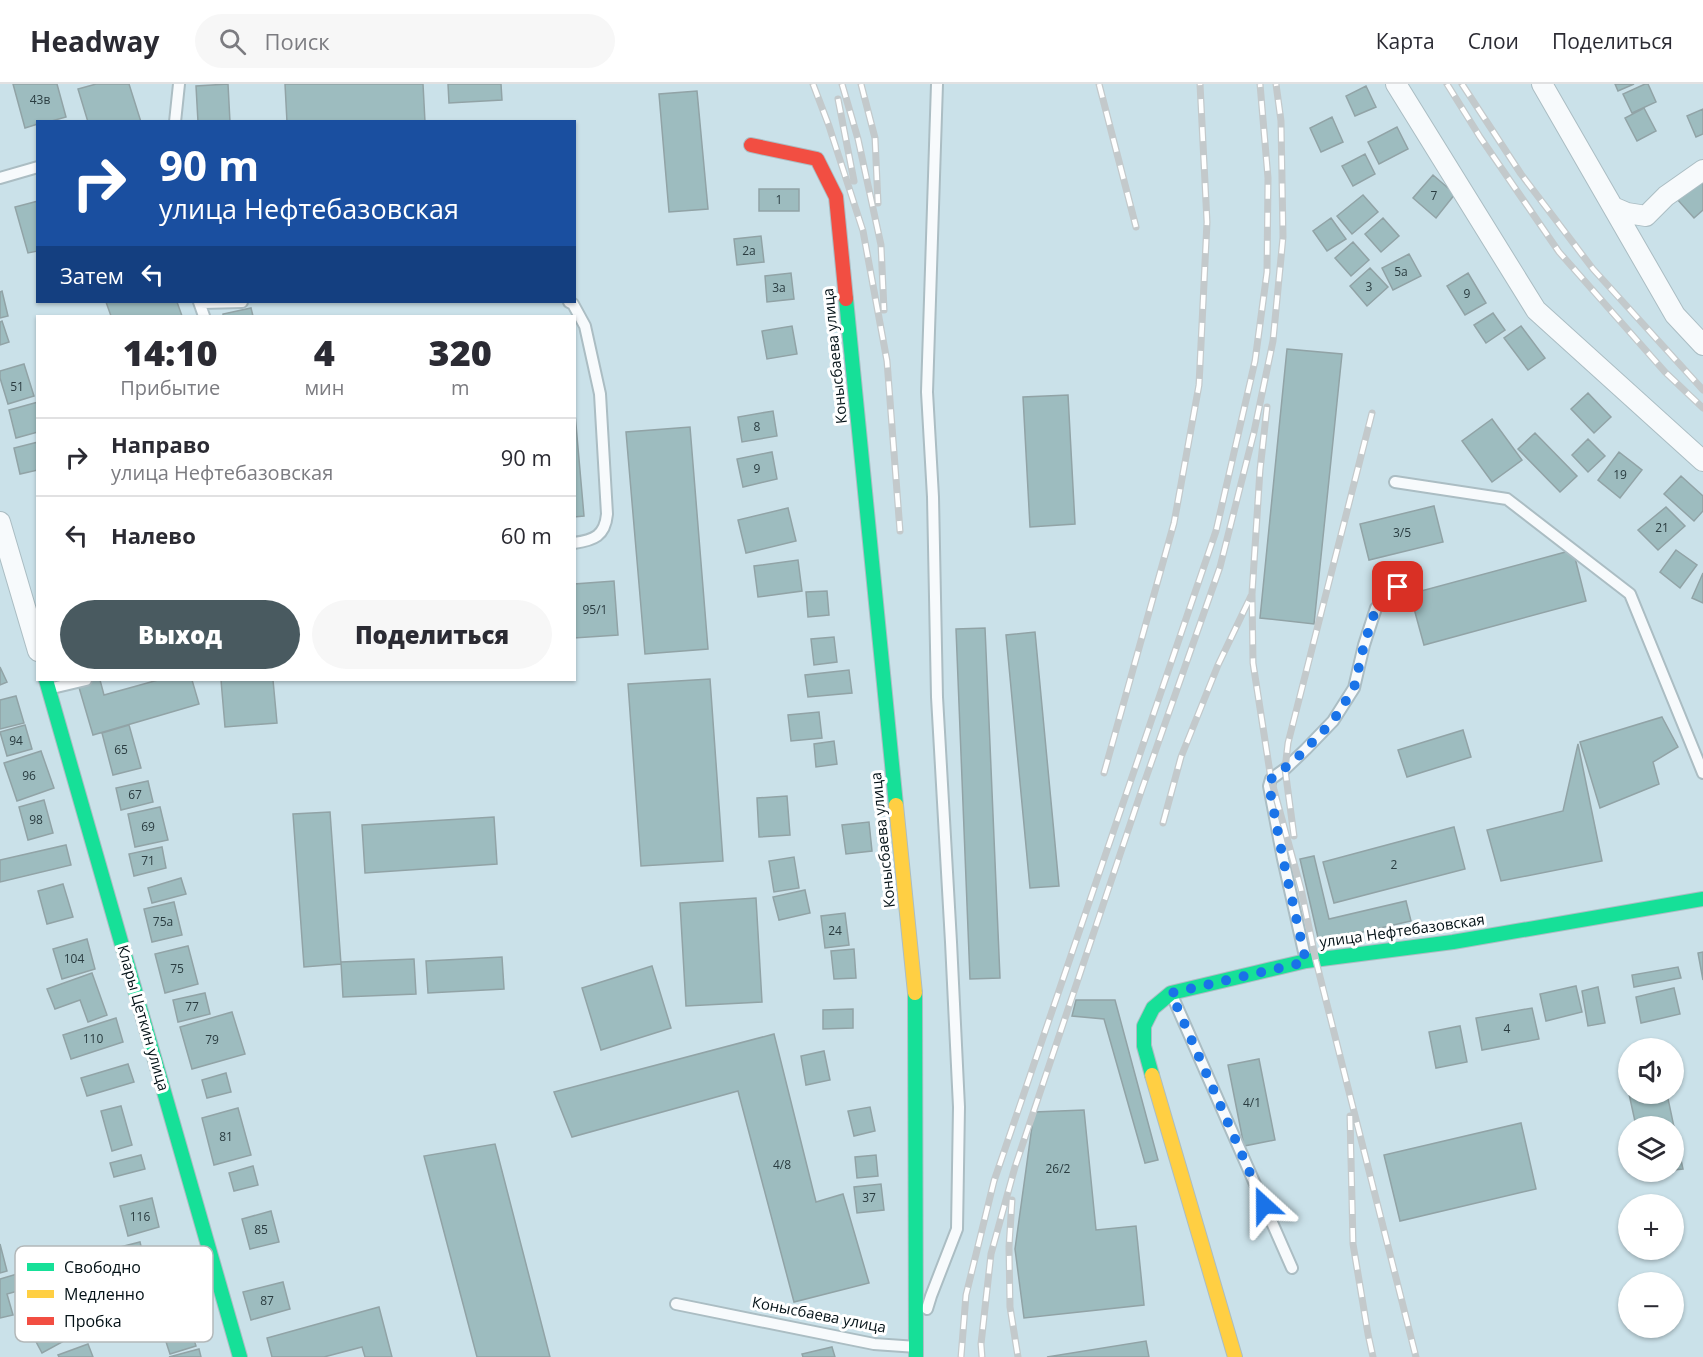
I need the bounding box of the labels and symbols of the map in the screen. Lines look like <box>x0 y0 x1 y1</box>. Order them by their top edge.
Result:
house number: 43в <box>30 91 50 108</box>
house number: 7 <box>1431 187 1438 204</box>
house number: 1 <box>776 191 782 208</box>
house number: 2а <box>742 242 756 259</box>
house number: 5а <box>1394 263 1408 280</box>
house number: 3 <box>1366 278 1373 295</box>
house number: 3а <box>772 279 786 296</box>
house number: 9 <box>1464 285 1471 302</box>
street label: Конысбаева улица <box>817 287 851 425</box>
house number: 51 <box>10 378 24 395</box>
house number: 8 <box>754 418 761 435</box>
house number: 9 <box>754 460 761 477</box>
house number: 19 <box>1613 466 1627 483</box>
house number: 21 <box>1655 519 1669 536</box>
house number: 3/5 <box>1393 524 1411 541</box>
pin <box>1372 561 1423 612</box>
house number: 95/1 <box>583 601 607 618</box>
house number: 94 <box>9 732 23 749</box>
house number: 65 <box>114 741 128 758</box>
house number: 96 <box>22 767 36 784</box>
street label: Конысбаева улица <box>865 771 899 909</box>
house number: 67 <box>128 786 142 803</box>
house number: 98 <box>29 811 43 828</box>
house number: 69 <box>141 818 155 835</box>
house number: 71 <box>141 852 155 869</box>
house number: 2 <box>1391 856 1398 873</box>
street label: улица Нефтебазовская <box>1318 909 1486 952</box>
house number: 75а <box>153 913 173 930</box>
house number: 24 <box>828 922 842 939</box>
street label: Клары Цеткин улица <box>114 942 174 1093</box>
house number: 104 <box>64 950 84 967</box>
house number: 75 <box>170 960 184 977</box>
house number: 77 <box>185 998 199 1015</box>
house number: 4 <box>1504 1020 1511 1037</box>
house number: 110 <box>83 1030 103 1047</box>
house number: 79 <box>205 1031 219 1048</box>
house number: 4/1 <box>1243 1094 1261 1111</box>
house number: 81 <box>219 1128 233 1145</box>
house number: 4/8 <box>773 1156 791 1173</box>
house number: 26/2 <box>1046 1160 1071 1177</box>
position arrow <box>1232 1173 1296 1237</box>
house number: 37 <box>862 1189 876 1206</box>
house number: 116 <box>130 1208 150 1225</box>
house number: 85 <box>254 1221 268 1238</box>
legend <box>15 1246 213 1342</box>
text: Свободно <box>64 1256 141 1278</box>
text: Медленно <box>64 1283 145 1305</box>
street label: Конысбаева улица <box>750 1291 888 1337</box>
house number: 87 <box>260 1292 274 1309</box>
text: Пробка <box>64 1310 122 1332</box>

